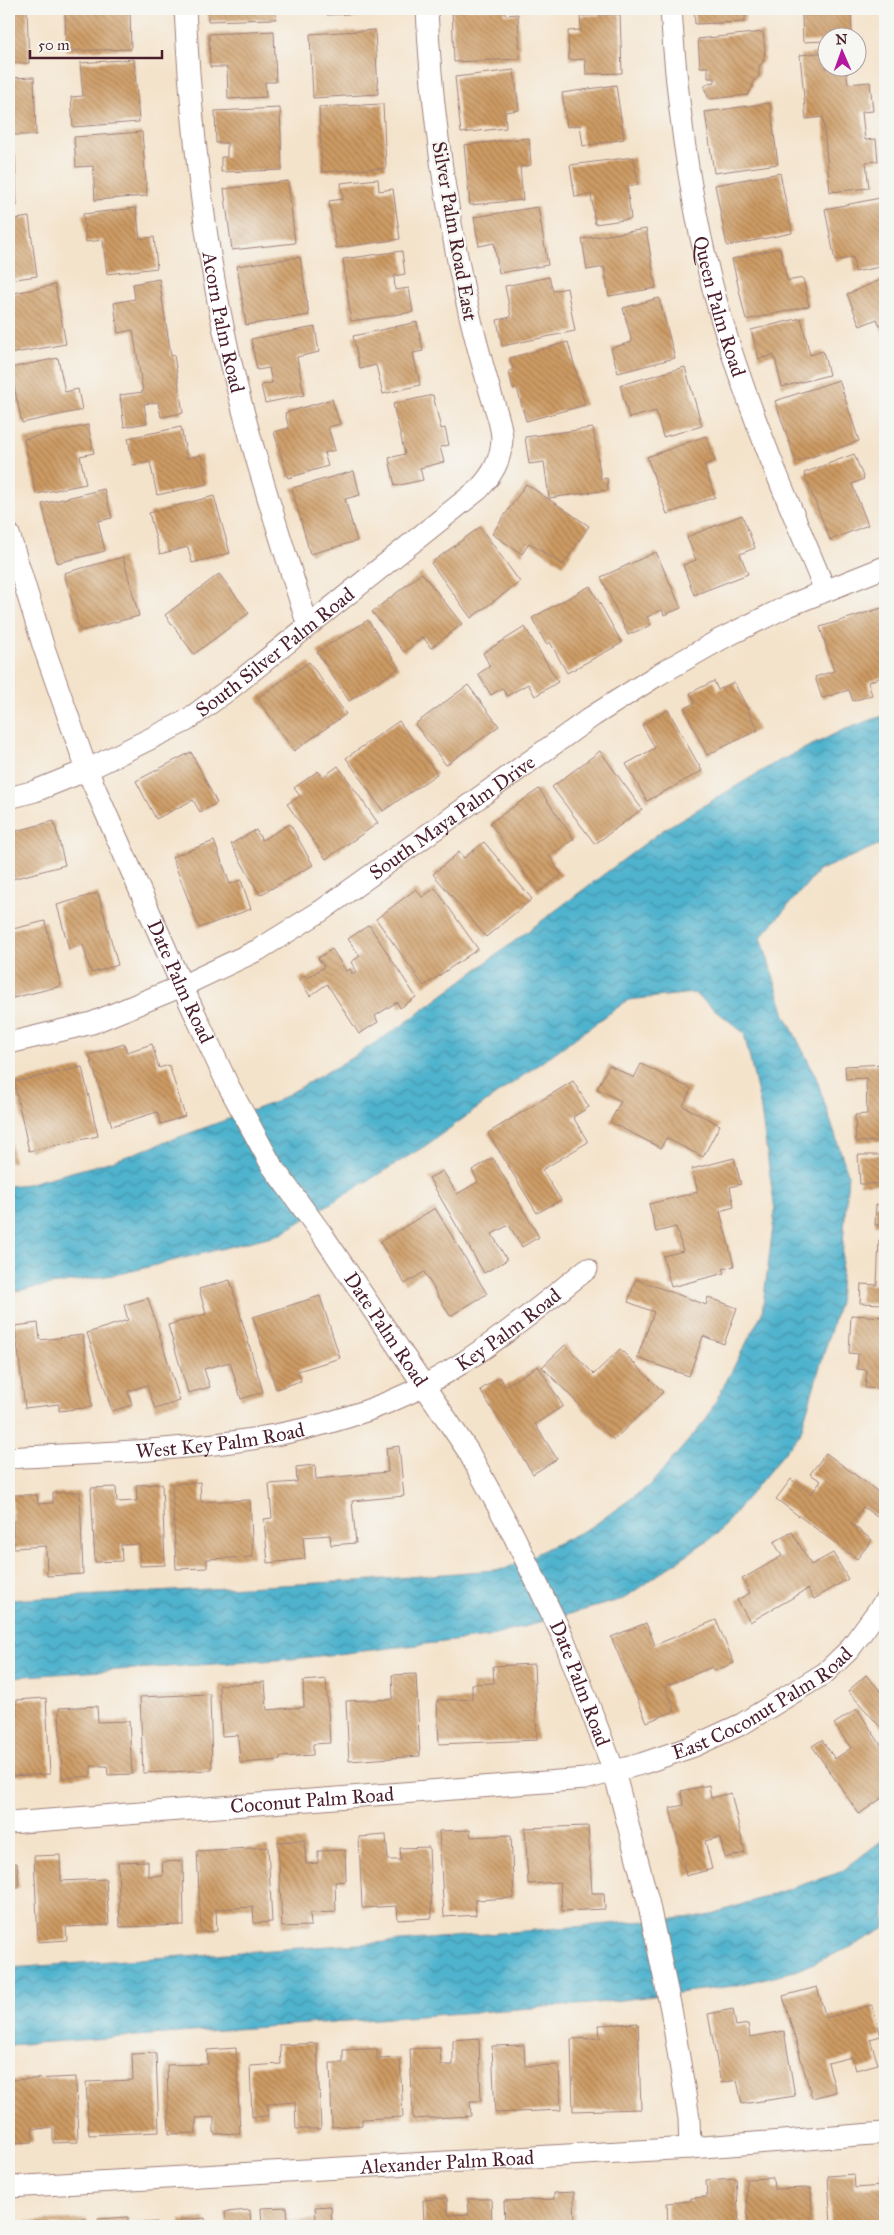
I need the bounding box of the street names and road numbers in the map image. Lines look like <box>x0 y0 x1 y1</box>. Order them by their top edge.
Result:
street label: Silver Palm Road East <box>427 139 483 323</box>
street label: Queen Palm Road <box>689 234 751 380</box>
street label: Acorn Palm Road <box>197 249 250 395</box>
street label: South Silver Palm Road <box>191 582 359 722</box>
street label: South Maya Palm Drive <box>364 750 539 885</box>
street label: Date Palm Road <box>142 916 219 1047</box>
street label: Date Palm Road <box>339 1267 433 1391</box>
street label: Key Palm Road <box>451 1283 566 1376</box>
street label: West Key Palm Road <box>135 1417 307 1463</box>
street label: Date Palm Road <box>545 1616 615 1749</box>
street label: East Coconut Palm Road <box>669 1642 857 1765</box>
street label: Coconut Palm Road <box>229 1782 395 1818</box>
street label: Alexander Palm Road <box>359 2145 535 2179</box>

